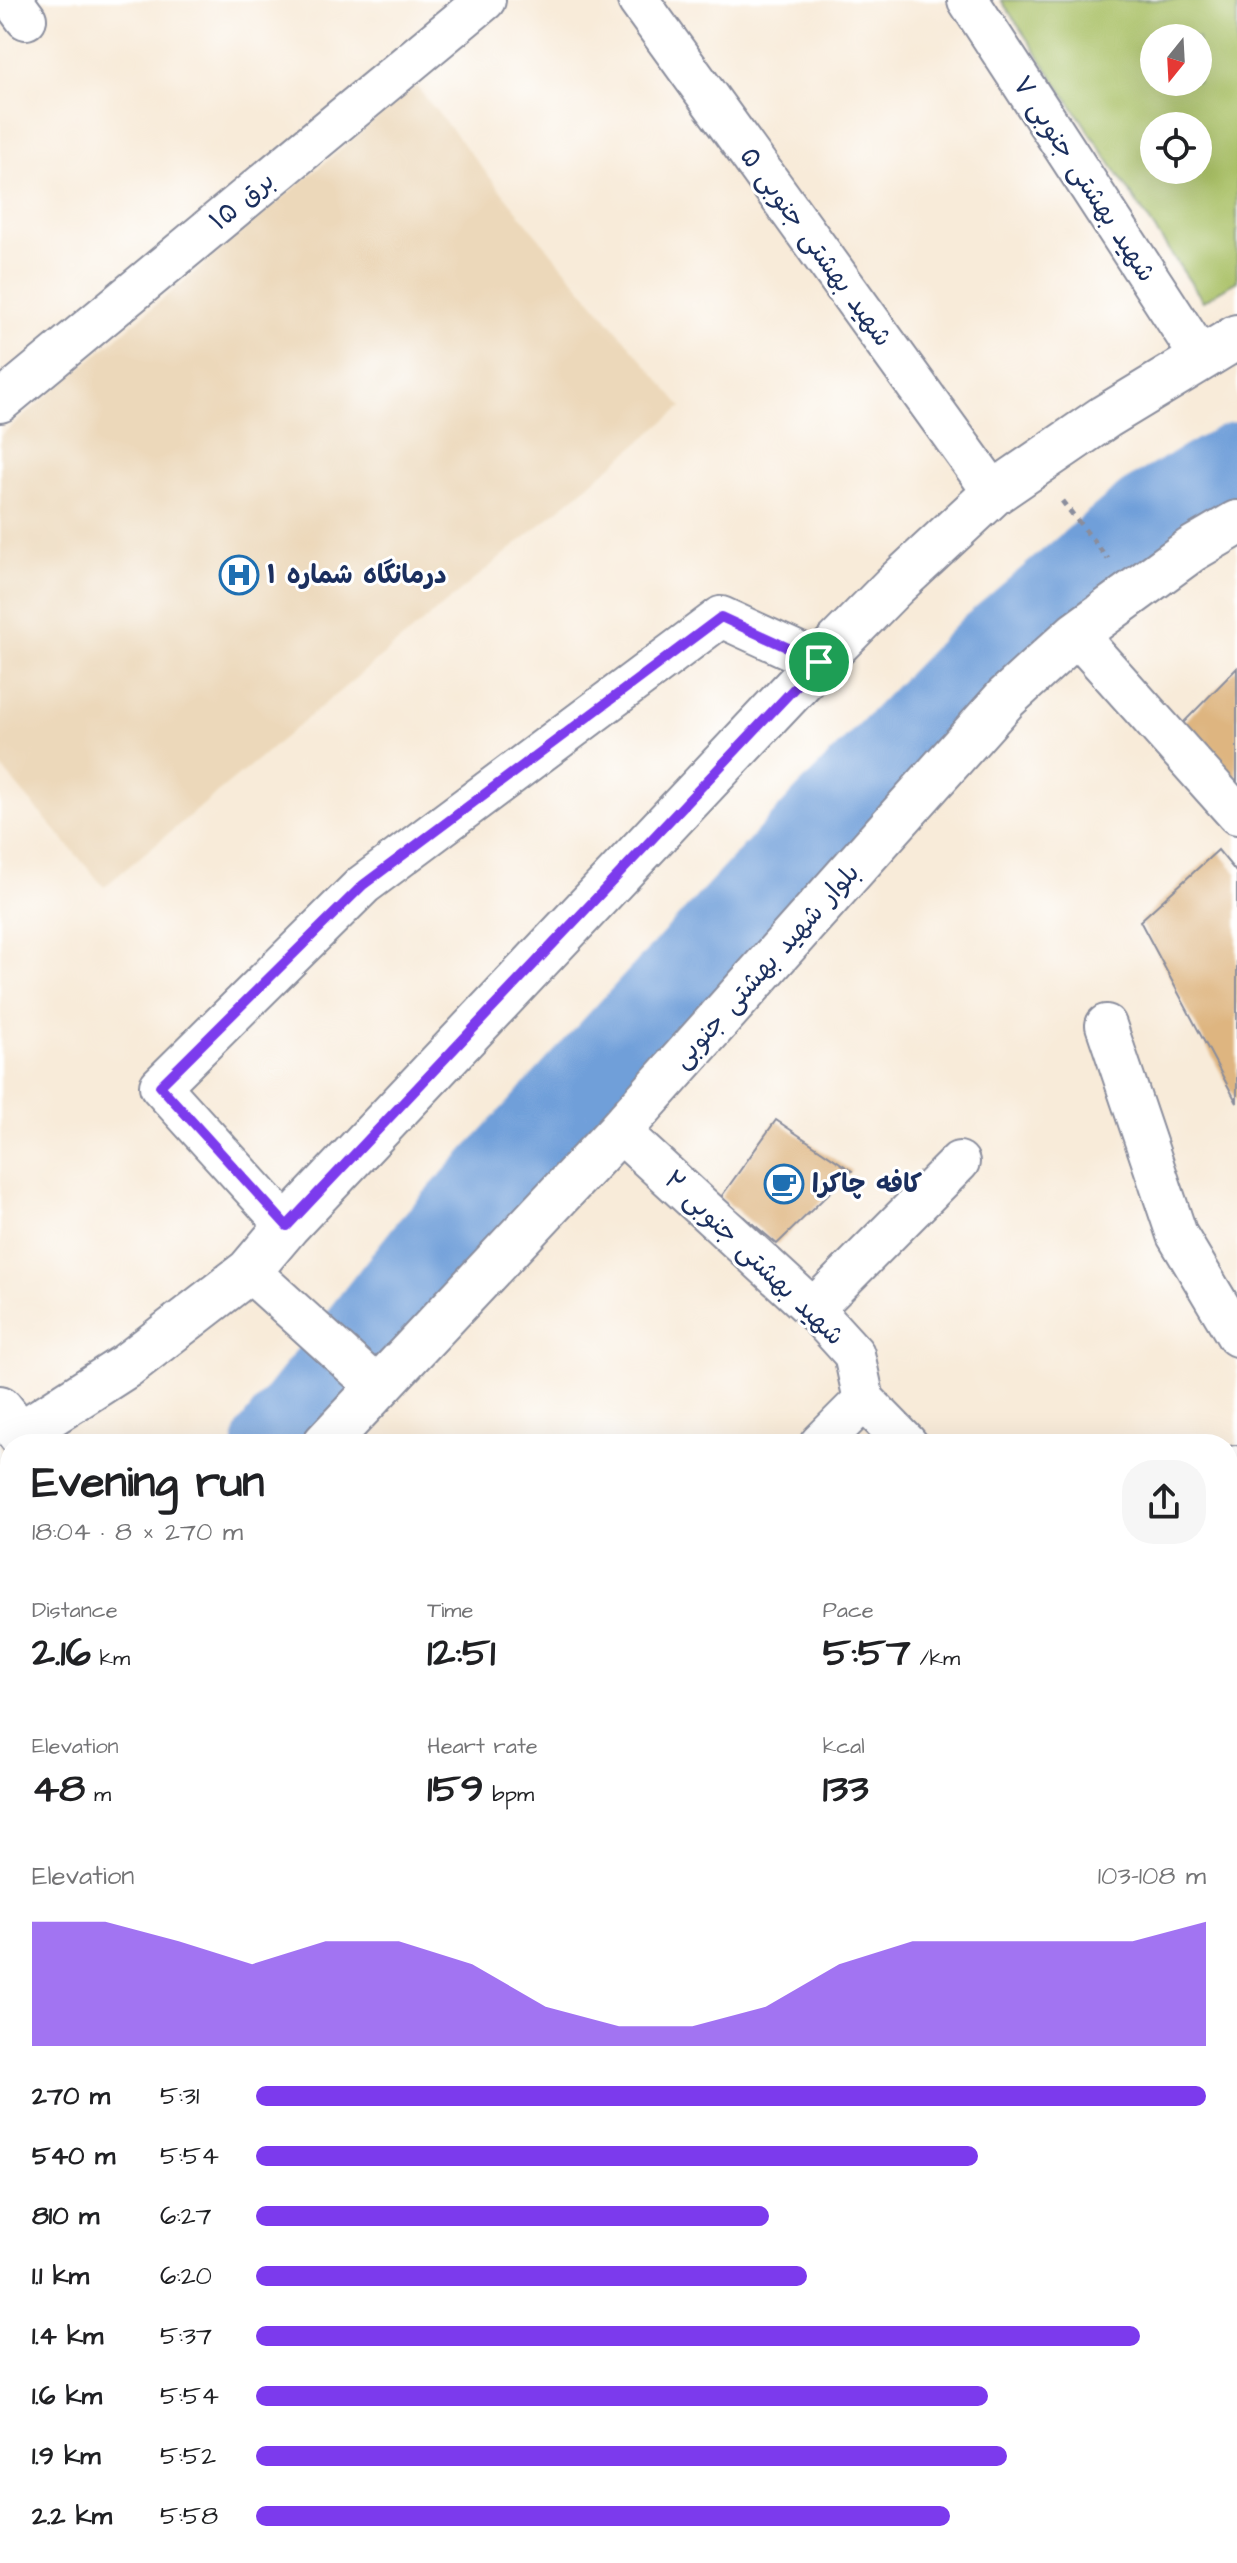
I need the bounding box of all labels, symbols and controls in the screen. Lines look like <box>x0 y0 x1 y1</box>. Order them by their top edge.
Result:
north arrow <box>1140 24 1212 96</box>
map controls <box>1140 24 1212 184</box>
street label: شهید بهشتی جنوبی ۷ <box>1004 69 1164 289</box>
button: locate <box>1140 112 1212 184</box>
street label: شهید بهشتی جنوبی ۵ <box>731 140 901 354</box>
street label: برق ۱۵ <box>202 163 282 239</box>
hospital icon: درمانگاه شماره ۱ <box>218 554 260 596</box>
place label: درمانگاه شماره ۱ <box>267 557 447 593</box>
pin <box>785 628 853 696</box>
icon: arrive <box>797 640 841 684</box>
street label: بلوار شهید بهشتی جنوبی <box>664 856 868 1076</box>
street label: شهید بهشتی جنوبی ۲ <box>656 1162 852 1354</box>
cafe icon: کافه چاکرا <box>763 1163 805 1205</box>
place label: کافه چاکرا <box>812 1166 922 1202</box>
text: Evening run <box>32 1453 264 1514</box>
button: share <box>1122 1460 1206 1544</box>
text: 18:04 · 8 × 270 m <box>32 1514 243 1550</box>
text: Distance <box>32 1595 118 1626</box>
text: Time <box>427 1595 473 1626</box>
text: Pace <box>823 1595 874 1626</box>
text: 2.16 <box>32 1626 91 1681</box>
text: 12:51 <box>427 1626 495 1681</box>
text: 5:57 <box>823 1626 911 1681</box>
text: km <box>91 1643 130 1674</box>
text: /km <box>911 1643 960 1674</box>
text: Elevation <box>32 1731 119 1762</box>
text: Heart rate <box>427 1731 538 1762</box>
text: kcal <box>823 1731 865 1762</box>
text: 48 <box>32 1762 85 1817</box>
text: 159 <box>427 1762 484 1817</box>
text: 133 <box>823 1762 868 1817</box>
text: m <box>85 1779 111 1810</box>
text: bpm <box>484 1779 534 1810</box>
text: Elevation <box>32 1858 134 1894</box>
text: 103–108 m <box>1098 1858 1206 1894</box>
text: 270 m <box>32 2078 110 2114</box>
text: 5:31 <box>160 2078 199 2114</box>
text: 540 m <box>32 2138 115 2174</box>
text: 5:54 <box>160 2138 219 2174</box>
text: 810 m <box>32 2198 99 2234</box>
text: 6:27 <box>160 2198 212 2234</box>
text: 1.1 km <box>32 2258 89 2294</box>
text: 6:20 <box>160 2258 212 2294</box>
text: 1.4 km <box>32 2318 103 2354</box>
text: 5:37 <box>160 2318 212 2354</box>
text: 1.6 km <box>32 2378 102 2414</box>
text: 5:54 <box>160 2378 219 2414</box>
text: 1.9 km <box>32 2438 100 2474</box>
text: 5:52 <box>160 2438 216 2474</box>
text: 2.2 km <box>32 2498 112 2534</box>
text: 5:58 <box>160 2498 218 2534</box>

